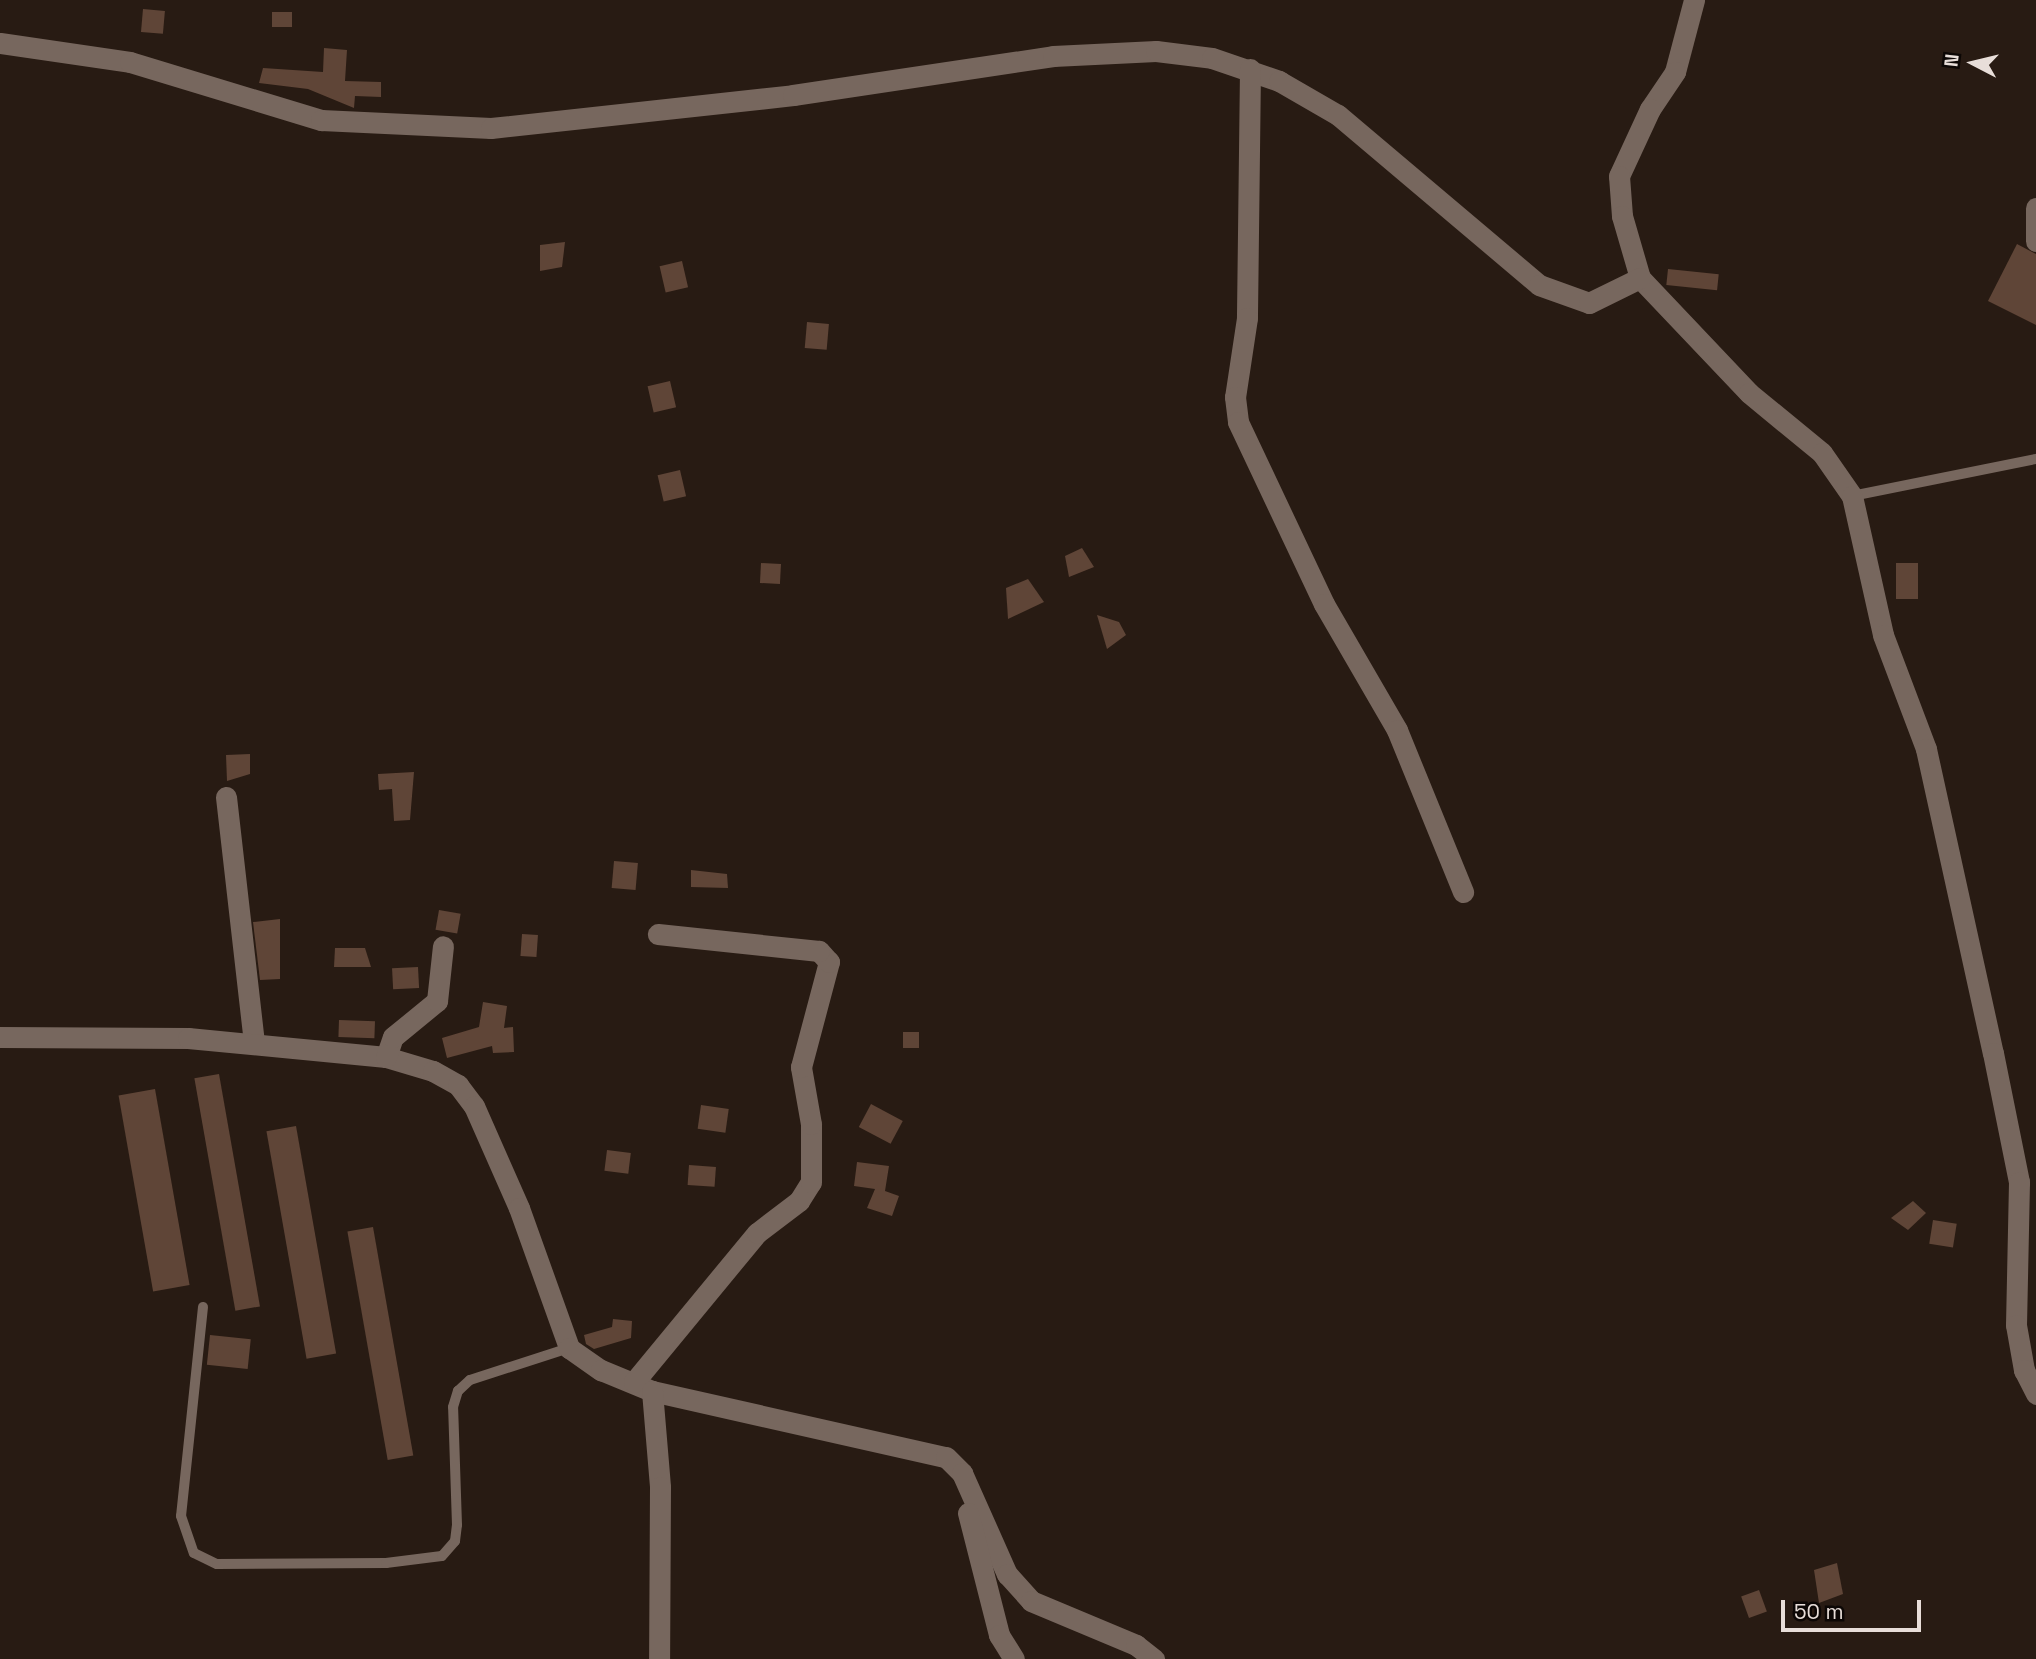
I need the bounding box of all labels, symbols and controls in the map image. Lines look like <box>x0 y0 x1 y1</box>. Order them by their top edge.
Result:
north arrow <box>1938 28 2008 98</box>
text: N <box>1938 53 1965 68</box>
scale bar <box>1784 1586 1924 1630</box>
text: 50 m <box>1794 1598 1844 1625</box>

